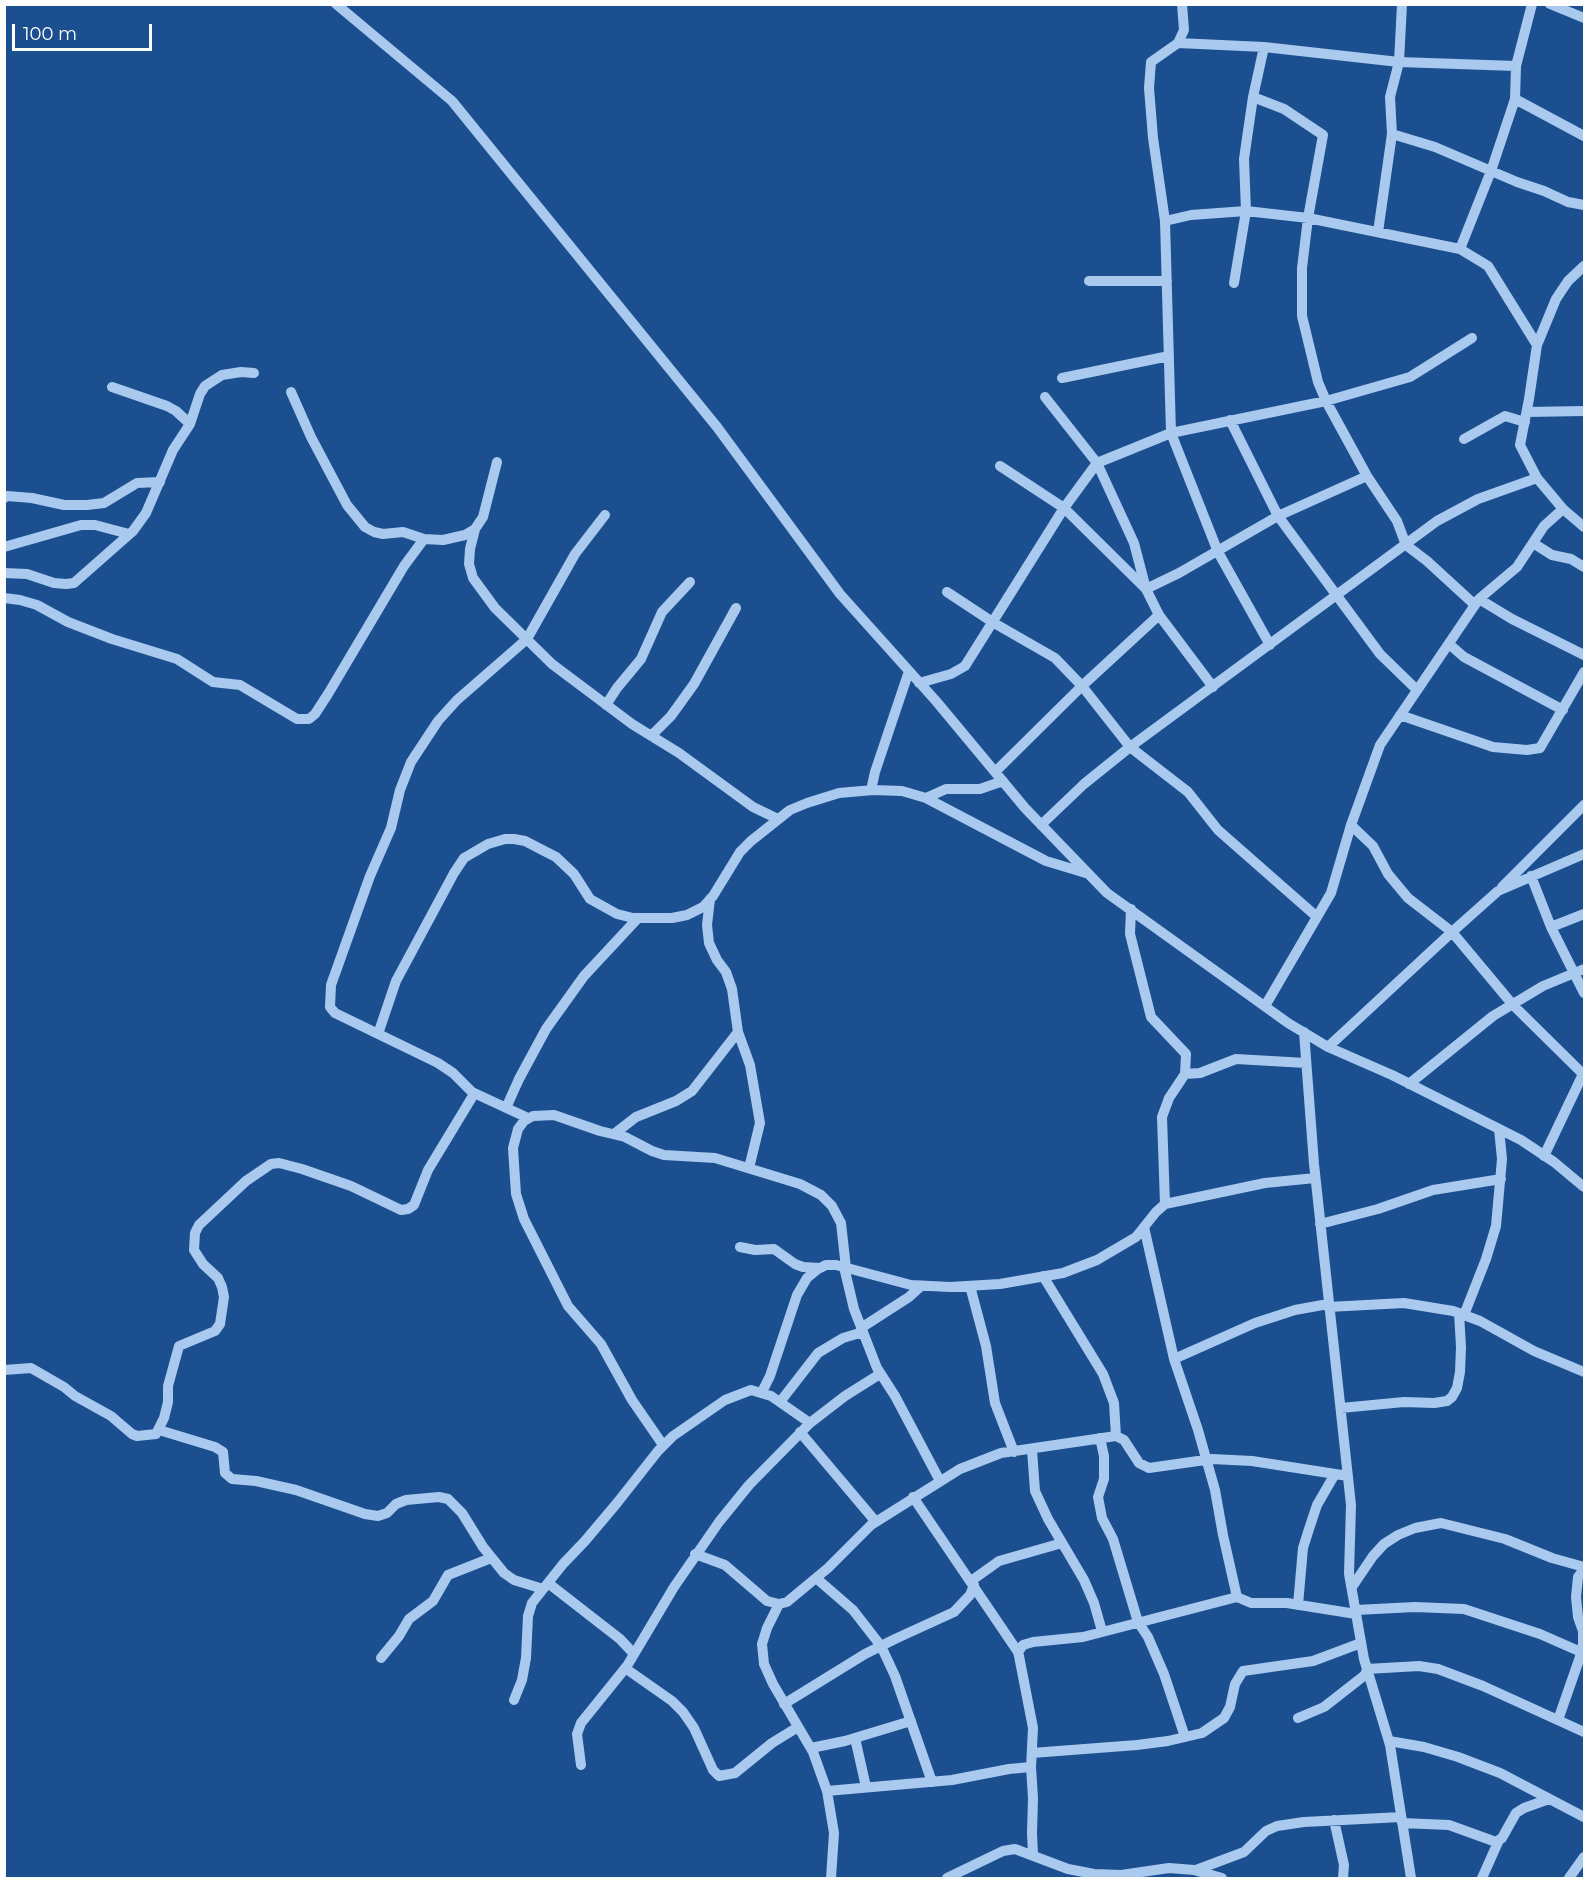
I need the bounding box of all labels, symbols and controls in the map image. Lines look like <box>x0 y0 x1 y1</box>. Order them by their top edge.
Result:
scale bar <box>15 12 154 50</box>
text: 100 m <box>23 23 77 45</box>

